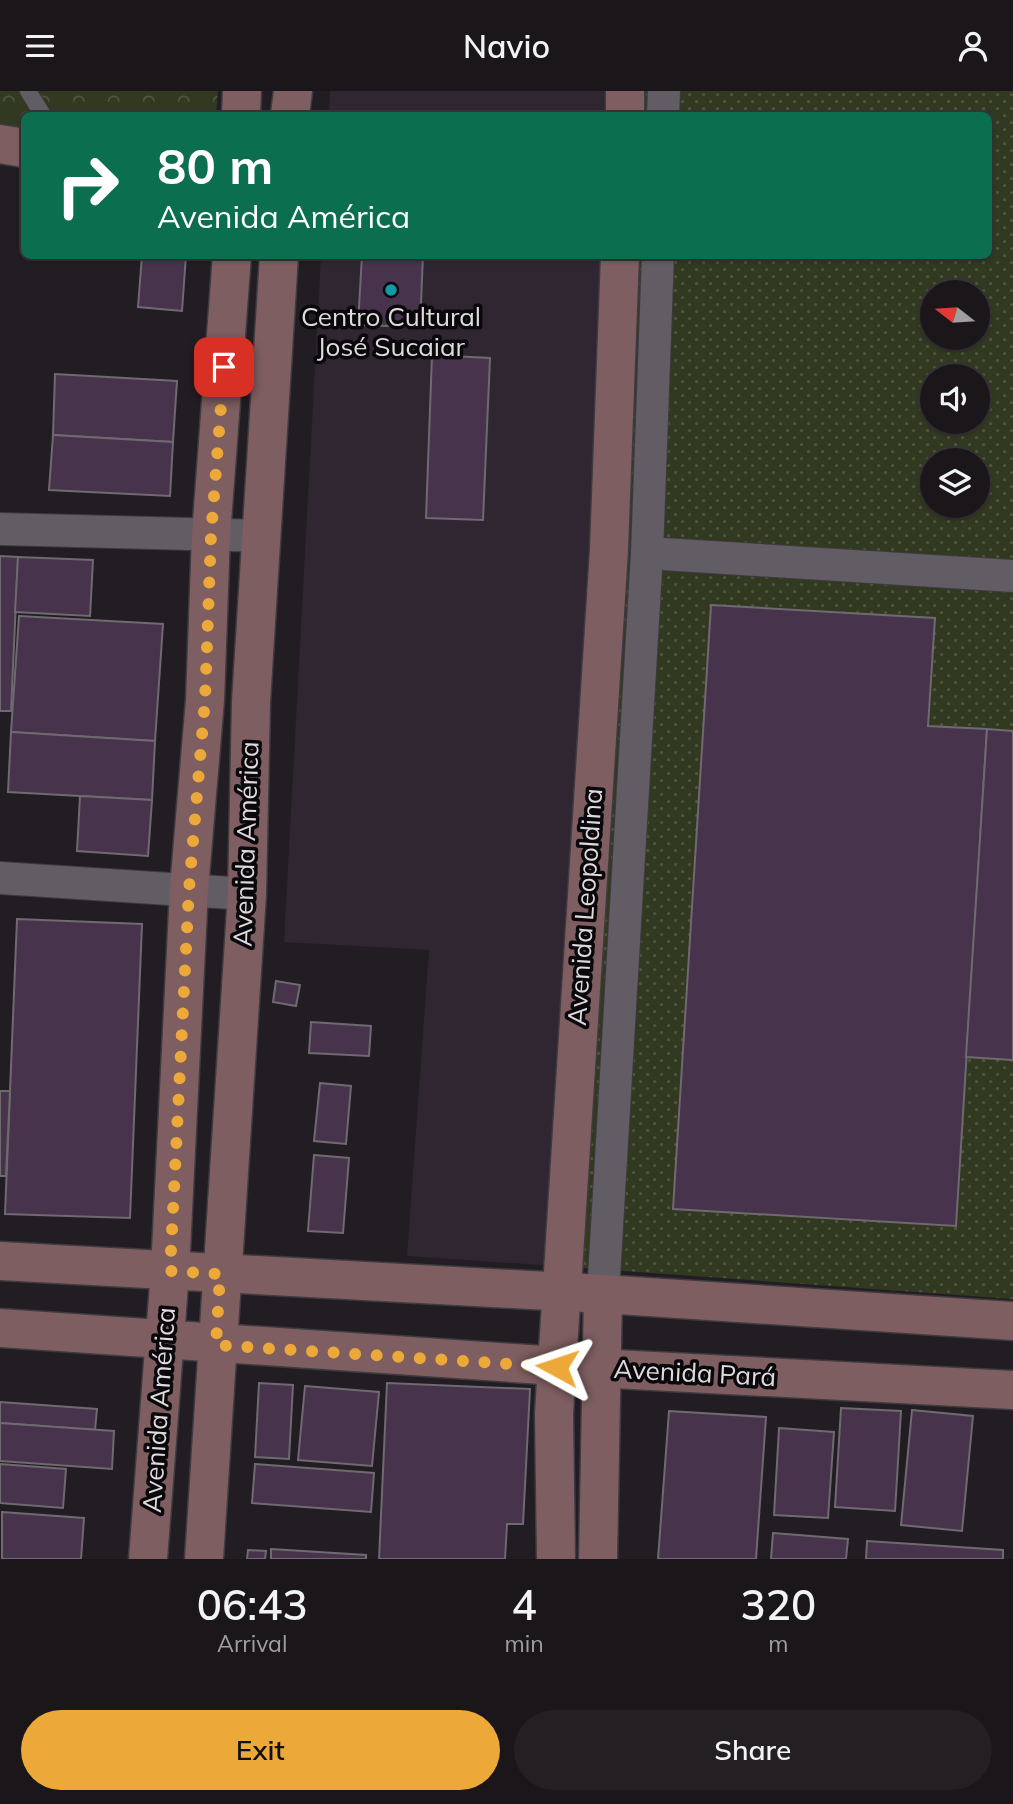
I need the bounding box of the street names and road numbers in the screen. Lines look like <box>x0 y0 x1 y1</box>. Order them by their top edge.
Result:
street label: Avenida América <box>225 741 266 947</box>
street label: Avenida Leopoldina <box>560 787 609 1027</box>
street label: Avenida América <box>135 1306 182 1514</box>
street label: Avenida Pará <box>613 1352 777 1393</box>

